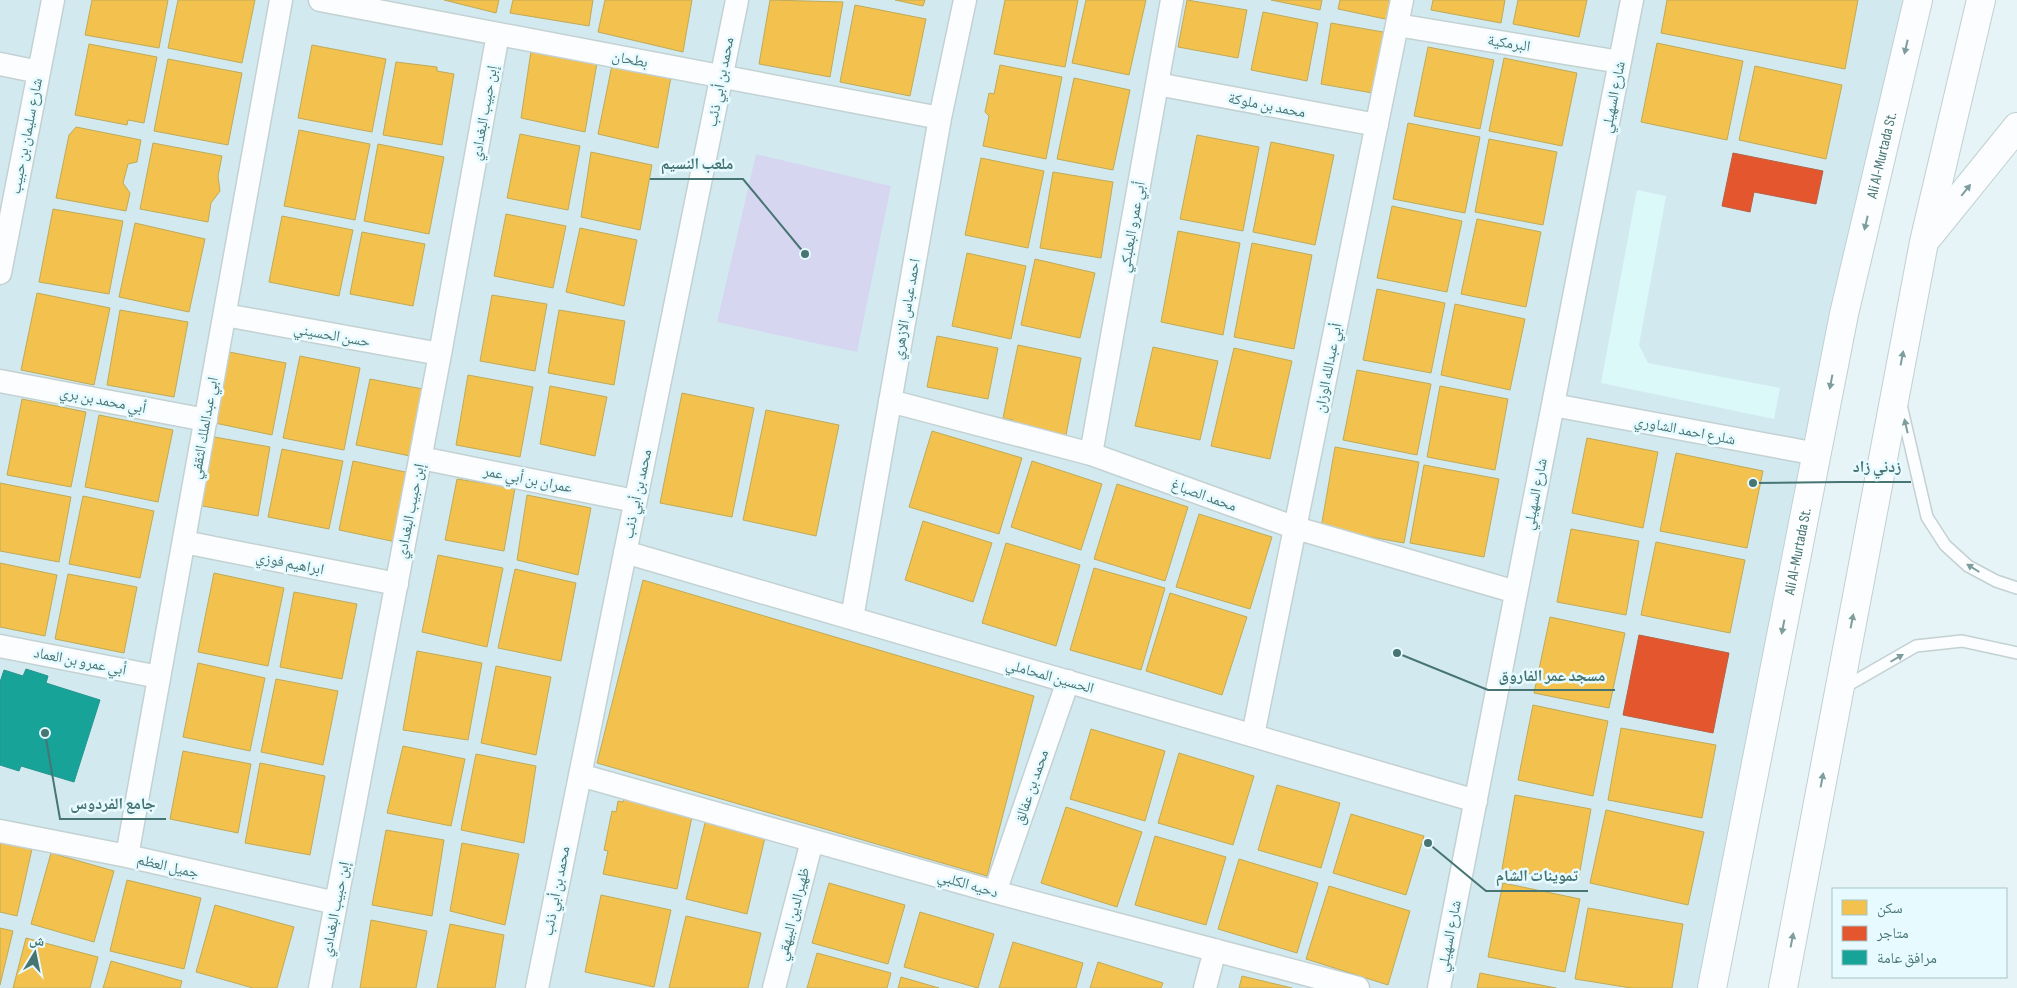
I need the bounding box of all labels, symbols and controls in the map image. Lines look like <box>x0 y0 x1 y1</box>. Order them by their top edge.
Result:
street label: البرمكية <box>1486 31 1532 56</box>
street label: محمد بن أبي ذئب <box>703 36 740 129</box>
one-way arrow <box>1902 40 1910 55</box>
street label: بطحان <box>610 47 649 72</box>
street label: شارع السهيلي <box>1597 59 1632 135</box>
street label: إبن حبيب البغدادي <box>467 64 504 162</box>
street label: شارع سليمان بن حبيب <box>6 76 47 196</box>
street label: محمد بن ملوكة <box>1227 89 1307 122</box>
street label: Ali Al-Murtada St. <box>1862 110 1901 201</box>
callout: ملعب النسيم <box>650 148 743 179</box>
text: ملعب النسيم <box>661 155 733 175</box>
street label: أبي عمرو البعلبكي <box>1115 180 1152 274</box>
one-way arrow <box>1960 184 1971 197</box>
one-way arrow <box>1862 215 1870 230</box>
street label: احمد عباس الازهري <box>888 257 927 361</box>
street label: حسن الحسيني <box>292 319 372 353</box>
street label: أبي عبدالله الوزان <box>1310 322 1348 415</box>
one-way arrow <box>1898 350 1906 366</box>
one-way arrow <box>1827 374 1835 389</box>
street label: ابي عبدالملك الثقفي <box>186 375 225 481</box>
street label: أبي محمد بن بري <box>58 383 148 420</box>
street label: شلرع احمد الشاوري <box>1632 411 1737 451</box>
one-way arrow <box>1902 419 1910 434</box>
street label: محمد بن أبي ذئب <box>619 448 658 541</box>
callout: زدني زاد <box>1842 451 1911 482</box>
street label: شارع السهيلي <box>1519 456 1554 532</box>
text: زدني زاد <box>1853 458 1901 479</box>
street label: عمران بن أبي عمر <box>481 461 574 499</box>
street label: إبن حبيب البغدادي <box>392 462 431 561</box>
street label: محمد الصباغ <box>1169 475 1239 516</box>
street label: Ali Al-Murtada St. <box>1780 506 1816 598</box>
street label: ابراهيم فوزي <box>254 548 326 581</box>
one-way arrow <box>1966 563 1980 573</box>
one-way arrow <box>1849 612 1857 628</box>
one-way arrow <box>1779 619 1787 634</box>
street label: أبي عمرو بن العماد <box>32 643 128 682</box>
one-way arrow <box>1890 653 1903 662</box>
street label: الحسين المحاملي <box>1003 655 1096 700</box>
callout: مسجد عمر الفاروق <box>1488 659 1615 690</box>
text: مسجد عمر الفاروق <box>1499 667 1605 686</box>
street label: محمد بن عفالق <box>1010 747 1053 827</box>
one-way arrow <box>1818 773 1826 788</box>
callout: جامع الفردوس <box>60 788 166 819</box>
text: جامع الفردوس <box>70 795 156 814</box>
street label: محمد بن أبي ذئب <box>539 845 576 938</box>
street label: جميل العظم <box>135 850 201 883</box>
street label: إبن حبيب البغدادي <box>317 860 356 959</box>
callout: تموينات الشام <box>1486 860 1588 891</box>
street label: ظهيرالدين البيهقي <box>773 865 816 963</box>
street label: دحيه الكلبي <box>935 867 1000 904</box>
text: تموينات الشام <box>1496 867 1579 887</box>
legend <box>1832 888 2007 978</box>
street label: شارع السهيلي <box>1433 898 1468 974</box>
text: سكن <box>1877 899 1903 918</box>
text: متاجر <box>1876 924 1909 943</box>
north arrow <box>10 928 60 978</box>
text: ش <box>28 931 46 950</box>
one-way arrow <box>1788 932 1796 948</box>
text: مرافق عامة <box>1877 949 1937 968</box>

